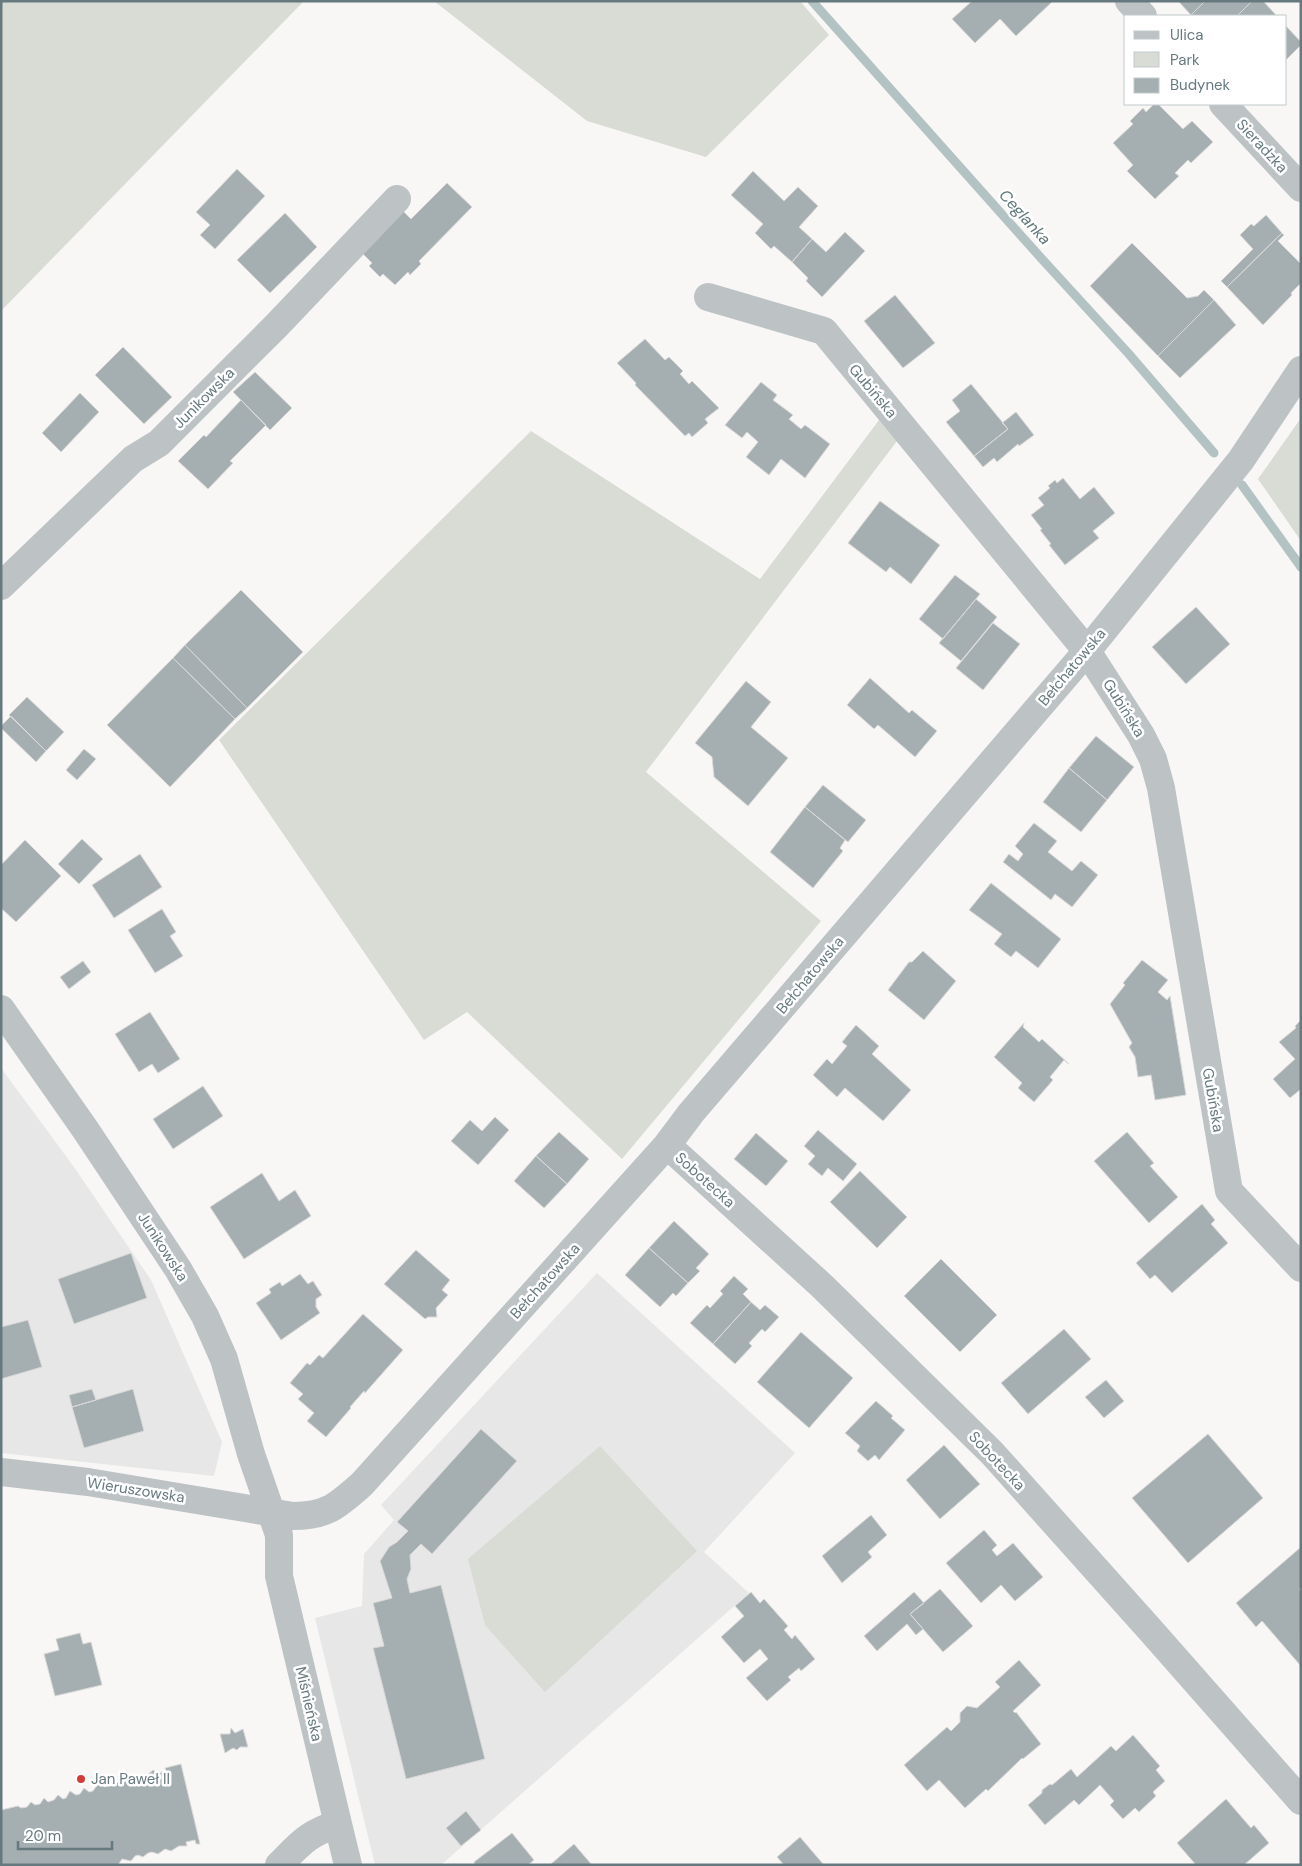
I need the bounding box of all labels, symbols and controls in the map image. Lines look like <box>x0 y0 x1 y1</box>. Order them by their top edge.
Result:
legend <box>1124 15 1287 105</box>
text: Ulica <box>1170 25 1204 45</box>
text: Park <box>1170 50 1200 70</box>
text: Budynek <box>1170 75 1231 95</box>
street label: Sieradzka <box>1232 115 1292 177</box>
water label: Ceglanka <box>995 185 1056 249</box>
street label: Gubińska <box>845 360 901 422</box>
street label: Junikowska <box>169 363 239 433</box>
street label: Bełchatowska <box>1034 624 1110 710</box>
street label: Gubińska <box>1098 675 1150 741</box>
street label: Bełchatowska <box>772 932 848 1018</box>
street label: Gubińska <box>1198 1066 1228 1134</box>
street label: Sobotecka <box>671 1148 739 1212</box>
street label: Junikowska <box>133 1209 193 1285</box>
street label: Bełchatowska <box>506 1239 584 1323</box>
street label: Sobotecka <box>964 1427 1030 1495</box>
street label: Wieruszowska <box>86 1472 186 1508</box>
street label: Miśnieńska <box>291 1665 327 1743</box>
place label: Jan Paweł II <box>91 1769 170 1789</box>
marker: Jan Paweł II <box>75 1773 87 1785</box>
scale bar <box>18 1818 111 1850</box>
text: 20 m <box>25 1826 61 1846</box>

